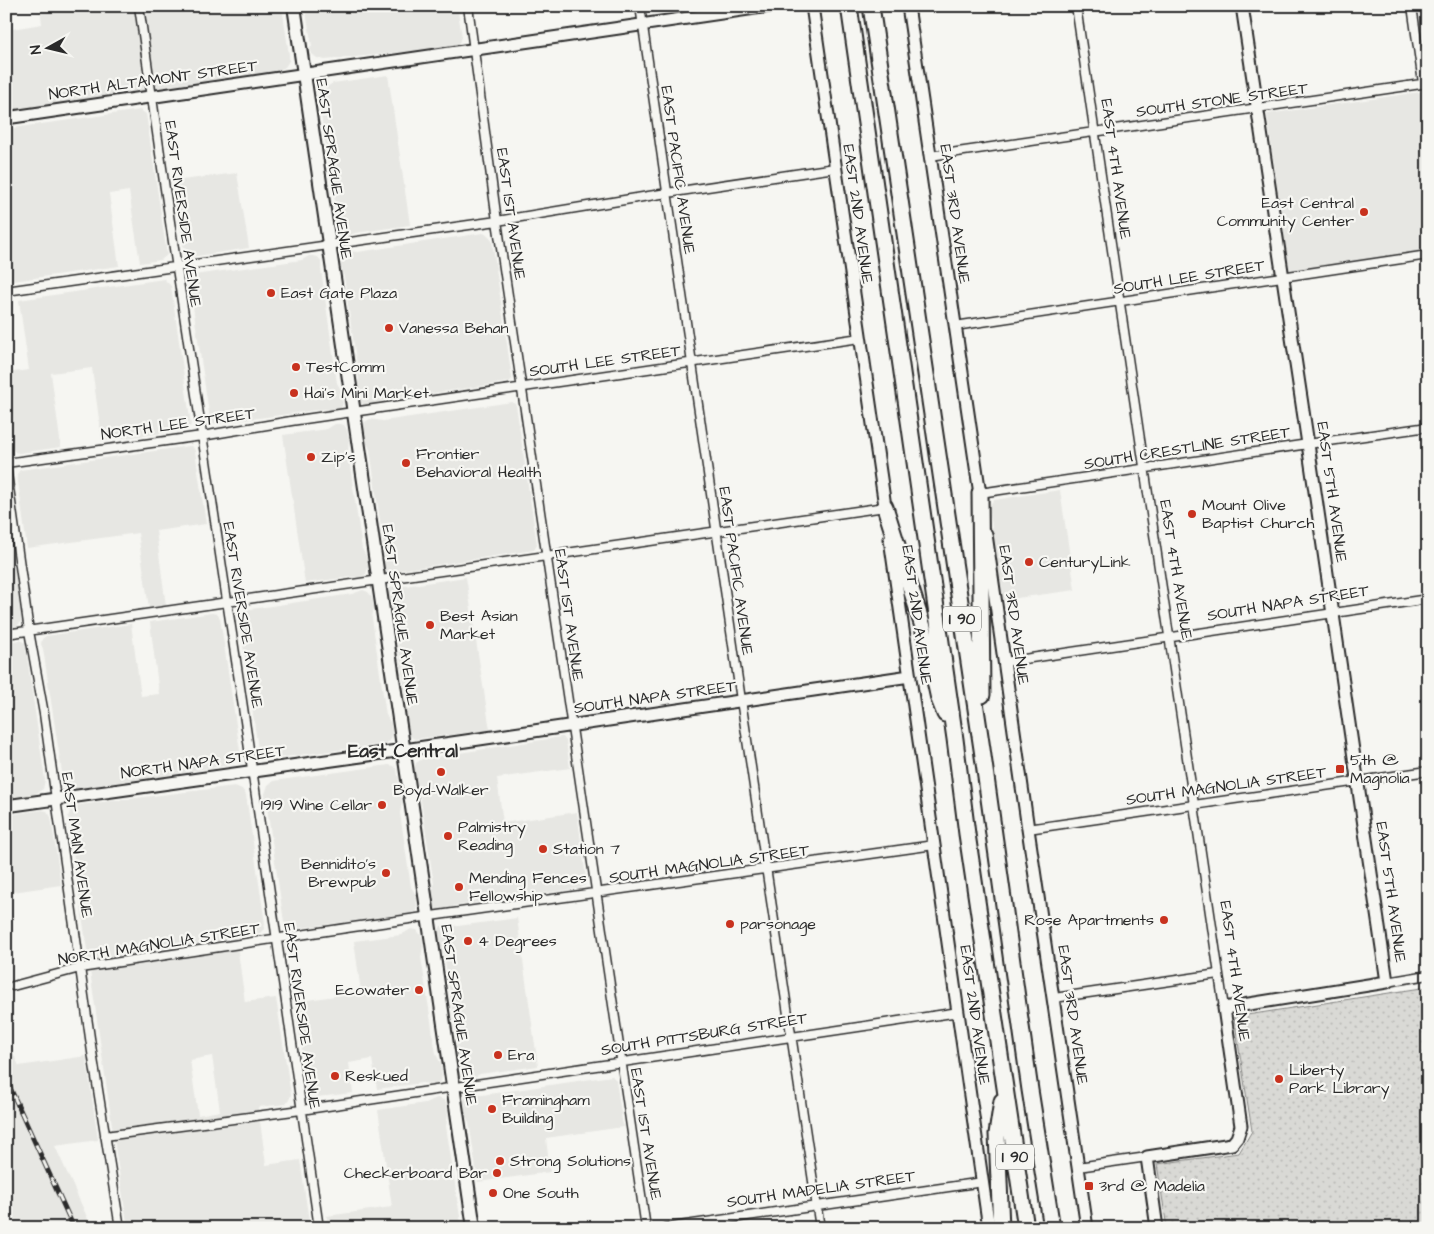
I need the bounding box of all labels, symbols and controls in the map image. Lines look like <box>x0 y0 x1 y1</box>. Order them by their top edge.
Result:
north arrow <box>22 22 72 72</box>
text: N <box>26 44 47 55</box>
street label: NORTH ALTAMONT STREET <box>47 54 259 106</box>
street label: EAST SPRAGUE AVENUE <box>310 77 358 262</box>
street label: SOUTH STONE STREET <box>1135 77 1309 123</box>
street label: EAST PACIFIC AVENUE <box>655 84 701 256</box>
street label: EAST 4TH AVENUE <box>1095 97 1137 241</box>
street label: EAST RIVERSIDE AVENUE <box>159 119 207 309</box>
street label: EAST 2ND AVENUE <box>837 143 879 286</box>
street label: EAST 3RD AVENUE <box>934 143 976 286</box>
street label: EAST 1ST AVENUE <box>491 146 531 282</box>
place label: East Central Community Center <box>1217 192 1354 233</box>
marker: East Central Community Center <box>1358 206 1370 218</box>
street label: SOUTH LEE STREET <box>1112 254 1266 300</box>
place label: East Gate Plaza <box>281 282 397 304</box>
marker: East Gate Plaza <box>265 287 277 299</box>
place label: Vanessa Behan <box>399 317 509 339</box>
marker: Vanessa Behan <box>383 322 395 334</box>
street label: SOUTH LEE STREET <box>528 339 682 383</box>
place label: TestComm <box>306 356 385 378</box>
marker: TestComm <box>290 361 302 373</box>
place label: Hai's Mini Market <box>304 382 429 404</box>
marker: Hai's Mini Market <box>288 387 300 399</box>
street label: NORTH LEE STREET <box>100 402 256 446</box>
street label: EAST 5TH AVENUE <box>1311 420 1353 564</box>
street label: SOUTH CRESTLINE STREET <box>1082 421 1292 475</box>
place label: Frontier Behavioral Health <box>416 443 541 483</box>
place label: Zip's <box>321 446 356 468</box>
marker: Zip's <box>305 451 317 463</box>
marker: Frontier Behavioral Health <box>400 457 412 469</box>
street label: EAST PACIFIC AVENUE <box>713 485 759 657</box>
place label: Mount Olive Baptist Church <box>1202 494 1315 534</box>
street label: EAST 4TH AVENUE <box>1154 498 1198 642</box>
marker: Mount Olive Baptist Church <box>1186 508 1198 520</box>
street label: EAST RIVERSIDE AVENUE <box>217 520 269 710</box>
street label: EAST SPRAGUE AVENUE <box>376 523 424 708</box>
street label: EAST 2ND AVENUE <box>896 544 938 687</box>
street label: EAST 3RD AVENUE <box>993 544 1035 687</box>
street label: EAST 1ST AVENUE <box>549 547 589 683</box>
place label: CenturyLink <box>1039 551 1131 574</box>
marker: CenturyLink <box>1023 556 1035 568</box>
street label: SOUTH NAPA STREET <box>1205 579 1371 627</box>
place label: Best Asian Market <box>440 605 518 645</box>
road number: I 90 <box>943 606 981 632</box>
marker: Best Asian Market <box>424 619 436 631</box>
street label: SOUTH NAPA STREET <box>572 675 738 719</box>
district label: East Central <box>348 738 458 765</box>
street label: NORTH NAPA STREET <box>119 740 287 784</box>
place label: 5th @ Magnolia <box>1350 749 1410 790</box>
street label: SOUTH MAGNOLIA STREET <box>1124 761 1328 811</box>
marker: 5th @ Magnolia <box>1334 763 1346 775</box>
marker: Boyd-Walker <box>435 766 447 778</box>
street label: EAST MAIN AVENUE <box>56 771 98 920</box>
place label: Boyd-Walker <box>393 779 489 802</box>
place label: 1919 Wine Cellar <box>261 794 372 816</box>
marker: 1919 Wine Cellar <box>376 799 388 811</box>
place label: Palmistry Reading <box>458 816 526 857</box>
street label: EAST 5TH AVENUE <box>1370 820 1412 964</box>
marker: Palmistry Reading <box>442 830 454 842</box>
place label: Station 7 <box>553 838 620 860</box>
street label: SOUTH MAGNOLIA STREET <box>607 839 811 889</box>
marker: Station 7 <box>537 843 549 855</box>
place label: Bennidito's Brewpub <box>301 853 376 893</box>
marker: Bennidito's Brewpub <box>380 867 392 879</box>
place label: Mending Fences Fellowship <box>469 867 587 907</box>
marker: Mending Fences Fellowship <box>453 881 465 893</box>
street label: EAST 4TH AVENUE <box>1214 899 1256 1043</box>
place label: Rose Apartments <box>1024 909 1154 931</box>
place label: parsonage <box>740 913 816 936</box>
marker: Rose Apartments <box>1158 914 1170 926</box>
street label: NORTH MAGNOLIA STREET <box>56 917 262 971</box>
marker: parsonage <box>724 918 736 930</box>
street label: EAST RIVERSIDE AVENUE <box>278 921 326 1111</box>
street label: EAST SPRAGUE AVENUE <box>435 923 483 1108</box>
place label: 4 Degrees <box>478 930 557 953</box>
marker: 4 Degrees <box>462 935 474 947</box>
street label: EAST 2ND AVENUE <box>954 944 996 1087</box>
street label: EAST 3RD AVENUE <box>1052 944 1094 1087</box>
place label: Ecowater <box>335 979 409 1001</box>
marker: Ecowater <box>413 984 425 996</box>
street label: SOUTH PITTSBURG STREET <box>599 1007 809 1061</box>
place label: Era <box>508 1044 534 1066</box>
marker: Era <box>492 1049 504 1061</box>
place label: Liberty Park Library <box>1289 1059 1390 1100</box>
place label: Reskued <box>345 1065 408 1087</box>
street label: EAST 1ST AVENUE <box>625 1066 667 1202</box>
marker: Reskued <box>329 1070 341 1082</box>
marker: Liberty Park Library <box>1273 1073 1285 1085</box>
place label: Framingham Building <box>502 1089 590 1130</box>
marker: Framingham Building <box>486 1103 498 1115</box>
road number: I 90 <box>996 1144 1034 1170</box>
place label: Strong Solutions <box>510 1150 631 1173</box>
marker: Strong Solutions <box>494 1155 506 1167</box>
place label: Checkerboard Bar <box>344 1162 487 1184</box>
street label: SOUTH MADELIA STREET <box>725 1165 917 1213</box>
marker: Checkerboard Bar <box>491 1167 503 1179</box>
place label: 3rd @ Madelia <box>1099 1175 1205 1197</box>
marker: 3rd @ Madelia <box>1083 1180 1095 1192</box>
place label: One South <box>503 1182 579 1204</box>
marker: One South <box>487 1187 499 1199</box>

